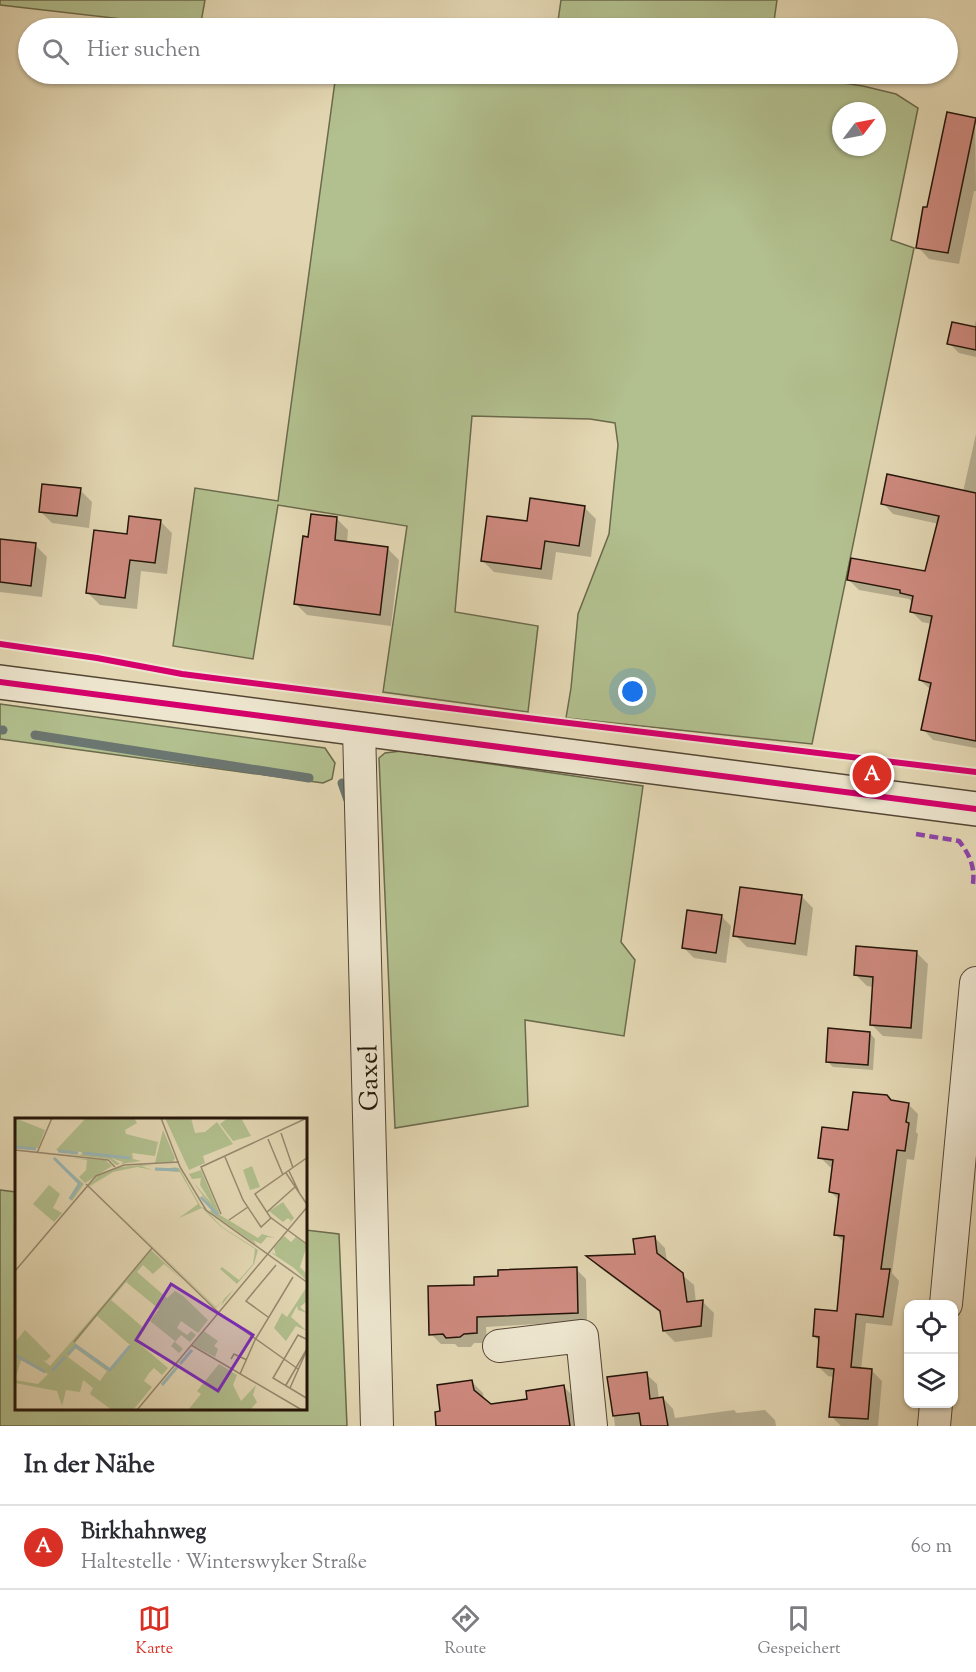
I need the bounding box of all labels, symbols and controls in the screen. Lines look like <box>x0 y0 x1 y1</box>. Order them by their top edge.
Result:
search box <box>18 18 958 84</box>
icon: search <box>39 35 72 68</box>
text: Hier suchen <box>87 35 201 67</box>
north arrow <box>832 102 886 156</box>
your location <box>618 677 647 706</box>
pin: A <box>852 752 892 798</box>
street label: Gaxel <box>351 1044 390 1112</box>
inset map <box>15 1118 308 1411</box>
map controls <box>904 1300 958 1408</box>
button: locate <box>904 1300 958 1354</box>
button: layers <box>904 1354 958 1408</box>
text: In der Nähe <box>24 1447 155 1484</box>
text: Birkhahnweg <box>81 1517 206 1549</box>
text: A <box>35 1533 52 1562</box>
text: 60 m <box>911 1533 952 1562</box>
text: Haltestelle · Winterswyker Straße <box>81 1549 367 1578</box>
tab: Karte <box>136 1602 173 1661</box>
tab: Route <box>444 1602 486 1661</box>
tab: Gespeichert <box>757 1602 840 1661</box>

